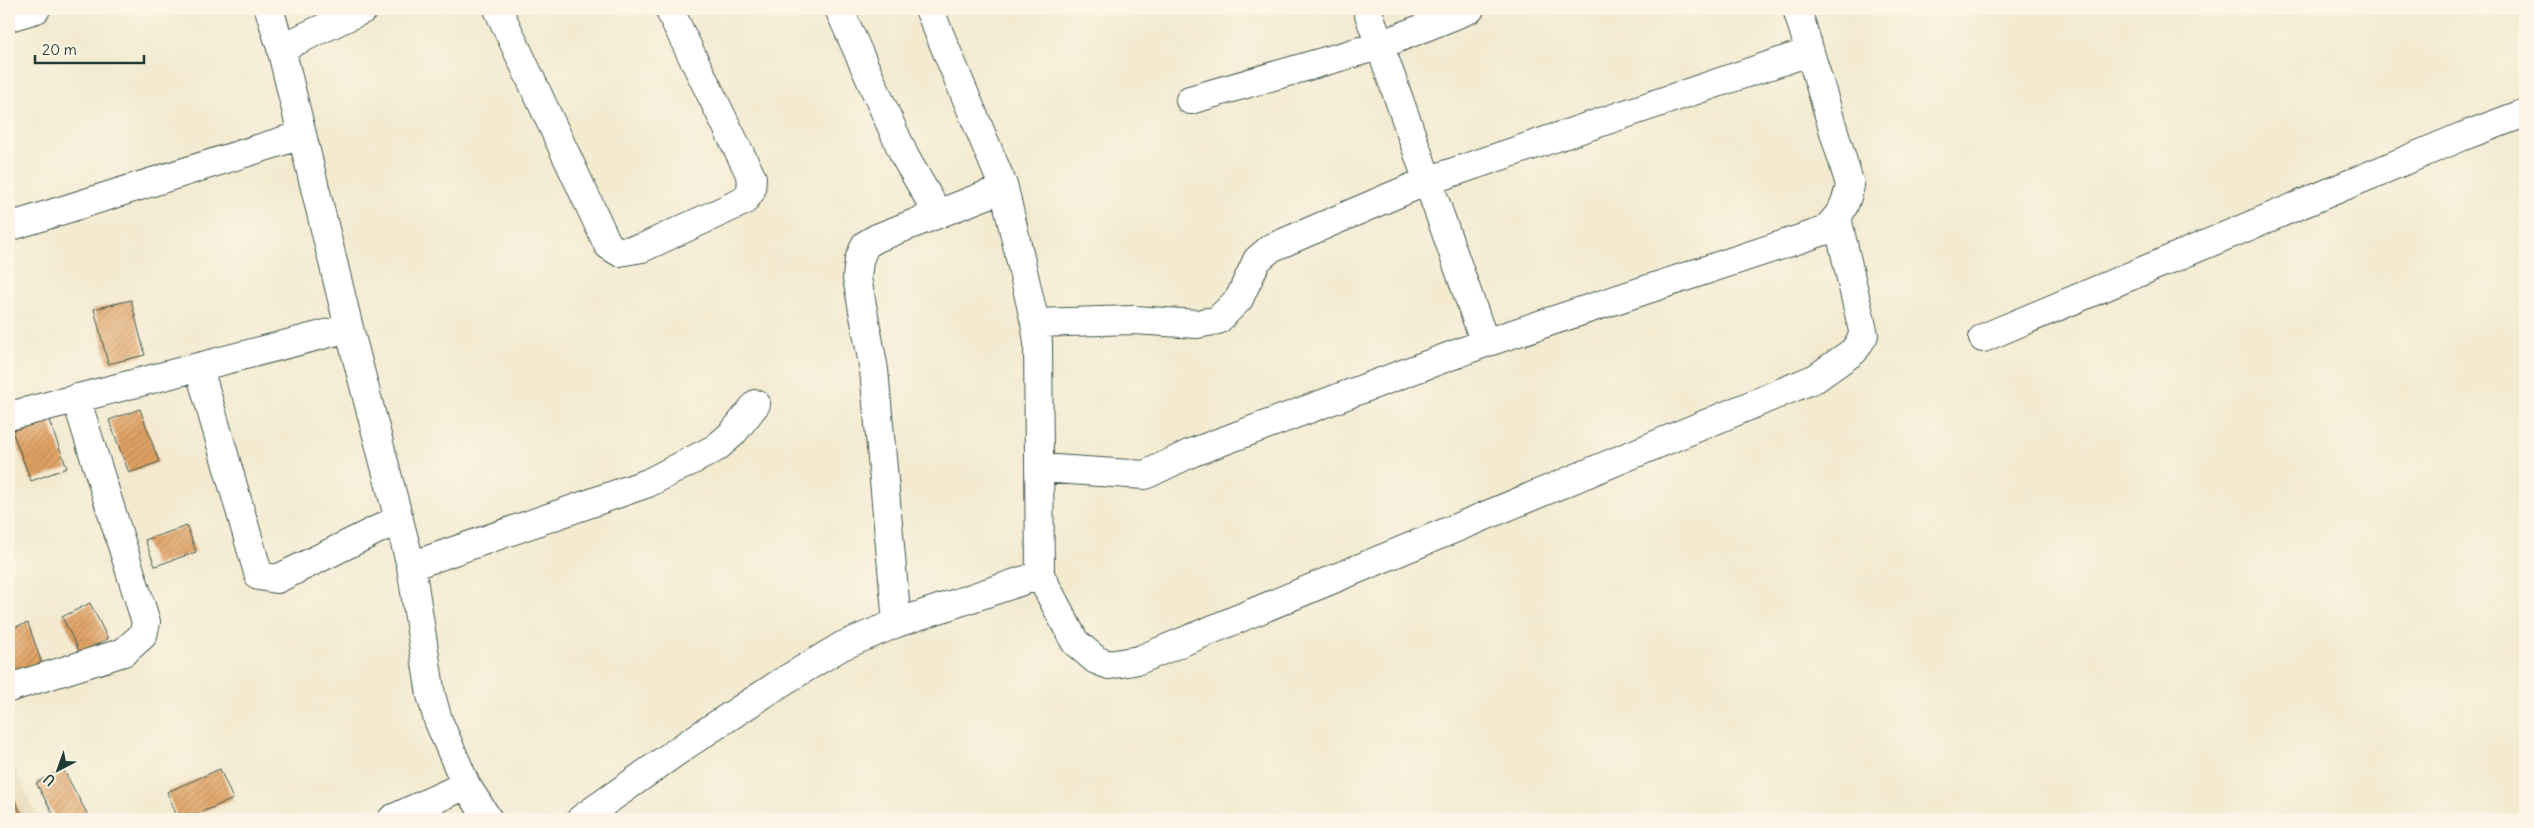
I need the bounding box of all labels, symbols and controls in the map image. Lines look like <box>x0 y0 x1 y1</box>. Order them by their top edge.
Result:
scale bar <box>35 32 144 64</box>
text: 20 m <box>42 40 77 59</box>
north arrow <box>32 746 82 796</box>
text: U <box>40 770 59 790</box>

